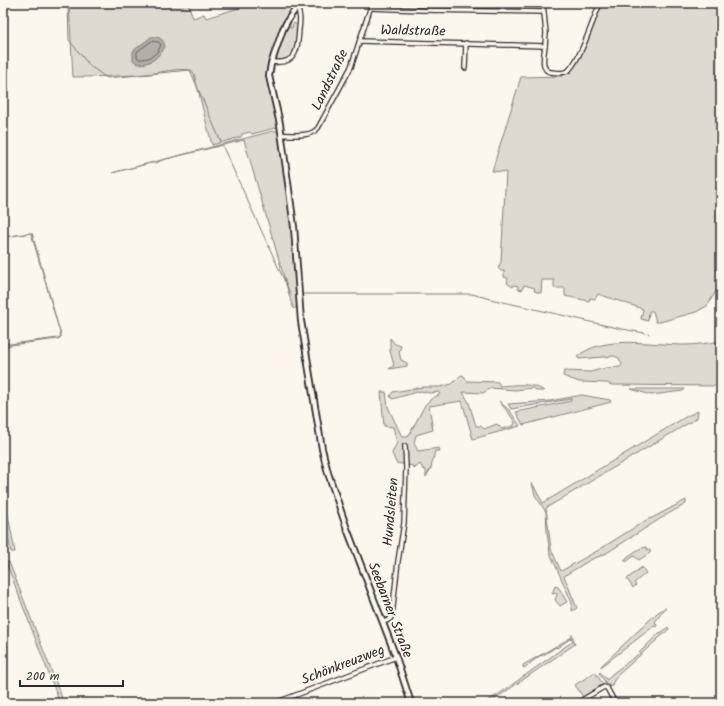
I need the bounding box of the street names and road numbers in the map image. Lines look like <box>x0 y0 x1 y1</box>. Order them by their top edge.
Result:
street label: Waldstraße <box>380 19 446 43</box>
street label: Landstraße <box>306 45 355 114</box>
street label: Hundsleiten <box>377 477 405 547</box>
street label: Seebarner Straße <box>362 559 419 662</box>
street label: Schönkreuzweg <box>298 639 388 691</box>

